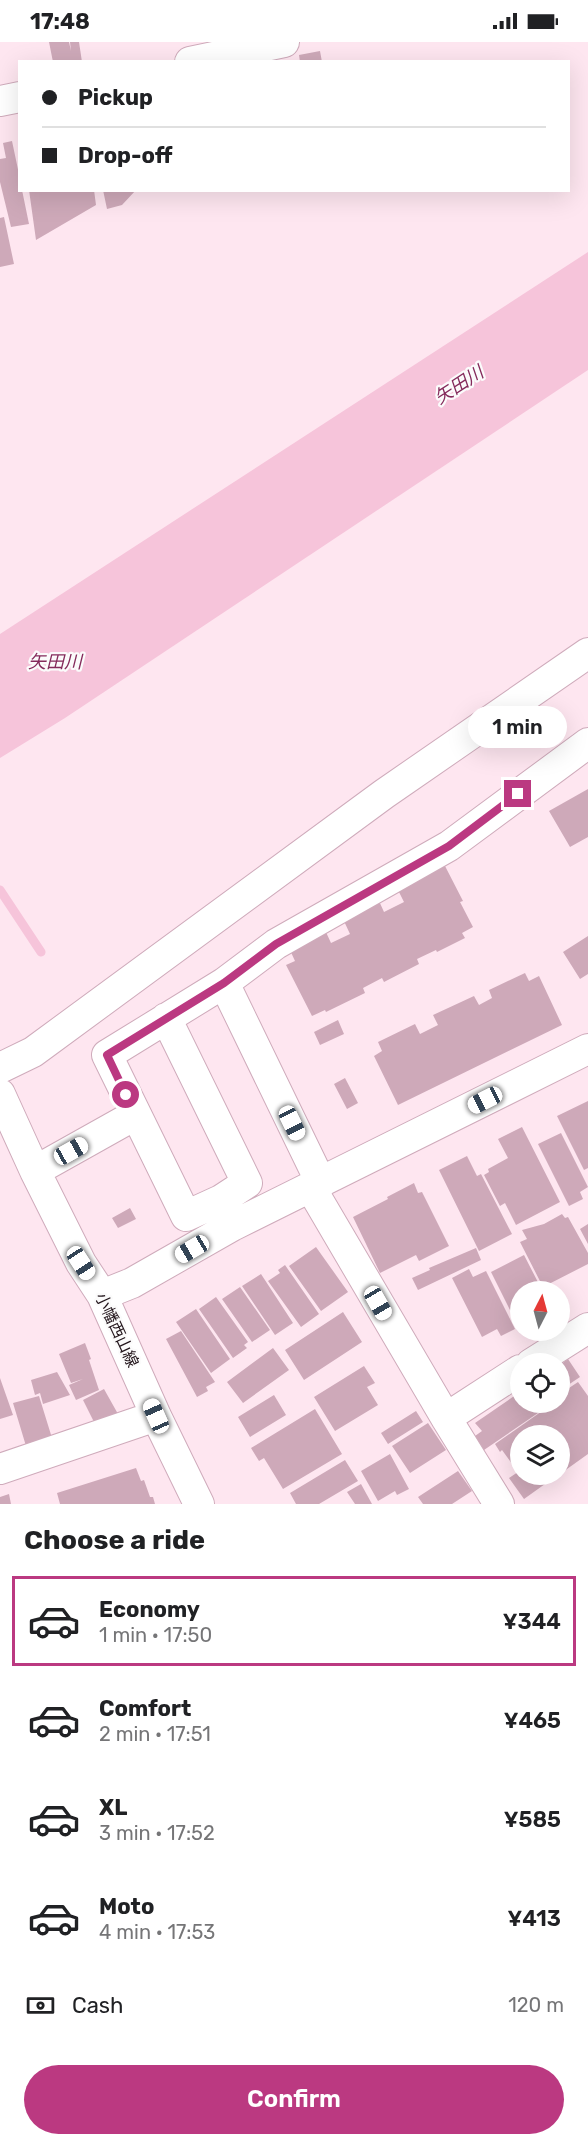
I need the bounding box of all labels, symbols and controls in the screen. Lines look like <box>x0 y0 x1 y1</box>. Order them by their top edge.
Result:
text: 17:48 <box>30 8 90 35</box>
text: Pickup <box>78 84 153 111</box>
text: Drop-off <box>78 142 173 169</box>
water label: 矢田川 <box>430 360 489 409</box>
water label: 矢田川 <box>28 651 84 673</box>
callout: 1 min <box>468 707 568 749</box>
text: 1 min <box>492 715 543 739</box>
route end <box>504 780 531 807</box>
route start <box>112 1081 139 1108</box>
car <box>465 1084 505 1116</box>
car <box>276 1103 308 1143</box>
car <box>51 1134 91 1168</box>
car <box>172 1232 212 1266</box>
car <box>64 1243 98 1283</box>
north arrow <box>510 1281 570 1341</box>
map controls <box>510 1281 570 1485</box>
car <box>361 1283 395 1323</box>
street label: 小幡西山線 <box>91 1290 143 1370</box>
button: locate <box>510 1353 570 1413</box>
car <box>140 1396 172 1436</box>
button: layers <box>510 1425 570 1485</box>
text: Choose a ride <box>24 1524 205 1556</box>
icon: car <box>27 1594 81 1648</box>
text: Economy <box>99 1596 200 1623</box>
text: ¥344 <box>503 1608 561 1635</box>
text: 1 min · 17:50 <box>99 1623 212 1647</box>
icon: car <box>27 1693 81 1747</box>
text: Comfort <box>99 1695 191 1722</box>
text: ¥465 <box>504 1707 561 1734</box>
text: 2 min · 17:51 <box>99 1722 211 1746</box>
icon: car <box>27 1792 81 1846</box>
text: XL <box>99 1794 127 1821</box>
text: ¥585 <box>504 1806 561 1833</box>
text: 3 min · 17:52 <box>99 1821 215 1845</box>
icon: car <box>27 1891 81 1945</box>
text: Moto <box>99 1893 154 1920</box>
text: ¥413 <box>507 1905 561 1932</box>
text: 4 min · 17:53 <box>99 1920 215 1944</box>
icon: cash <box>24 1989 57 2022</box>
text: Cash <box>72 1992 123 2019</box>
text: 120 m <box>508 1993 564 2017</box>
button: Confirm <box>24 2065 564 2134</box>

